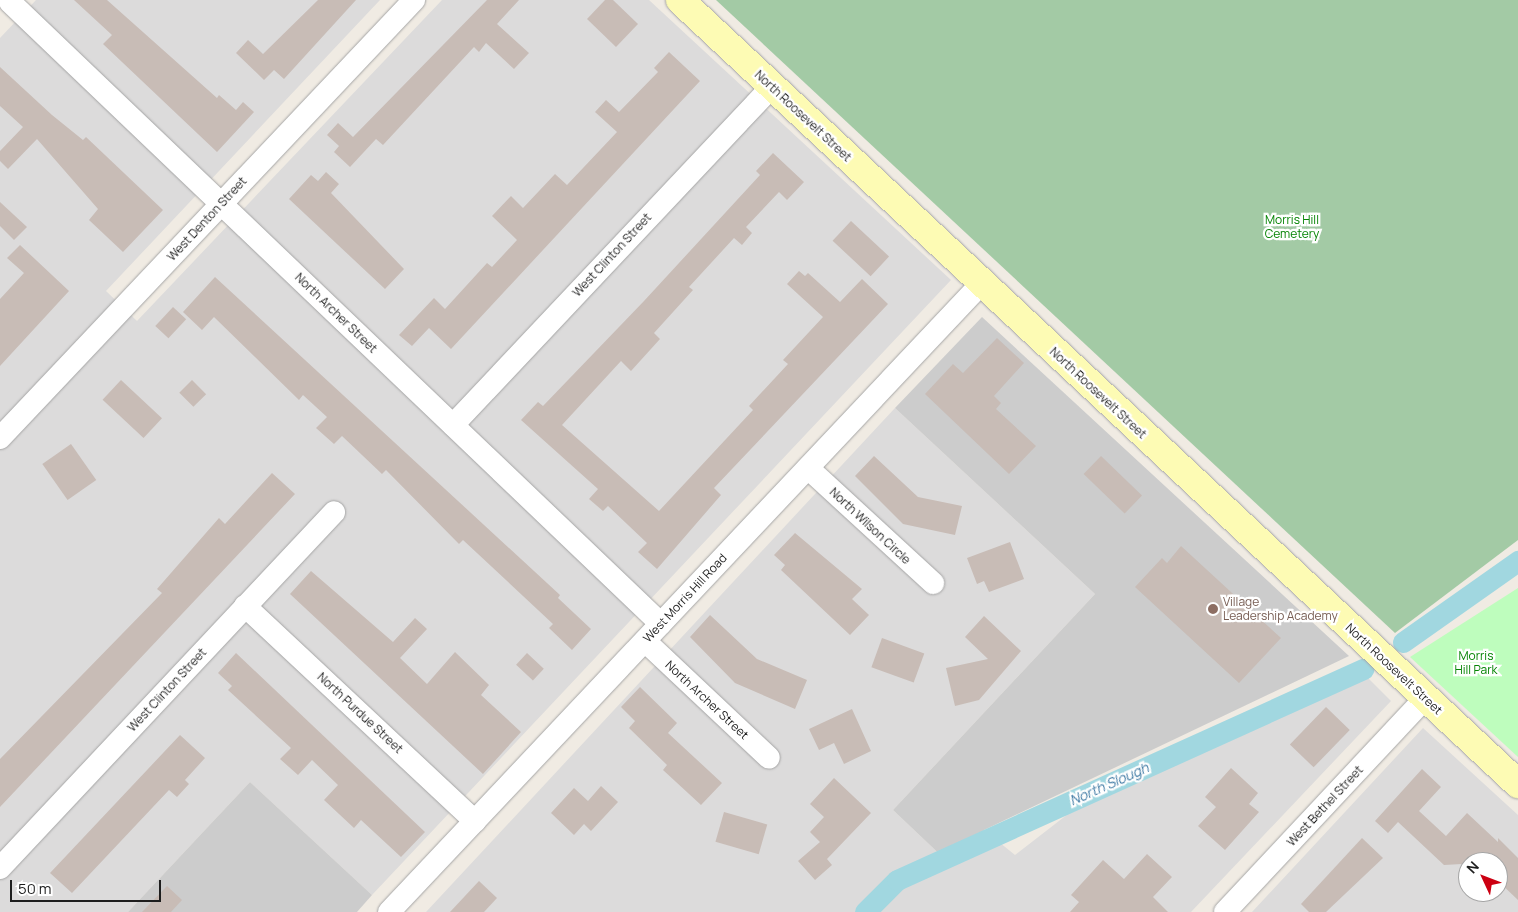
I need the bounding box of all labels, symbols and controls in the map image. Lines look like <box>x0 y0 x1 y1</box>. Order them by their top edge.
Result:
street label: North Roosevelt Street <box>752 67 854 165</box>
street label: West Denton Street <box>164 174 250 264</box>
street label: West Clinton Street <box>570 210 654 300</box>
park label: Morris Hill Cemetery <box>1265 213 1319 241</box>
street label: North Archer Street <box>292 270 380 356</box>
street label: North Roosevelt Street <box>1047 344 1149 442</box>
street label: North Wilson Circle <box>827 485 913 567</box>
street label: West Morris Hill Road <box>640 551 730 645</box>
place label: Village Leadership Academy <box>1223 595 1338 623</box>
marker: Village Leadership Academy <box>1207 603 1219 615</box>
street label: North Roosevelt Street <box>1343 620 1445 718</box>
street label: West Clinton Street <box>125 645 209 735</box>
park label: Morris Hill Park <box>1455 649 1497 677</box>
street label: North Archer Street <box>662 658 752 742</box>
street label: North Purdue Street <box>314 670 406 756</box>
water label: North Slough <box>1067 759 1151 809</box>
street label: West Bethel Street <box>1284 763 1366 849</box>
north arrow <box>1458 852 1508 902</box>
text: N <box>1462 857 1483 877</box>
scale bar <box>12 870 164 902</box>
text: 50 m <box>18 878 52 899</box>

